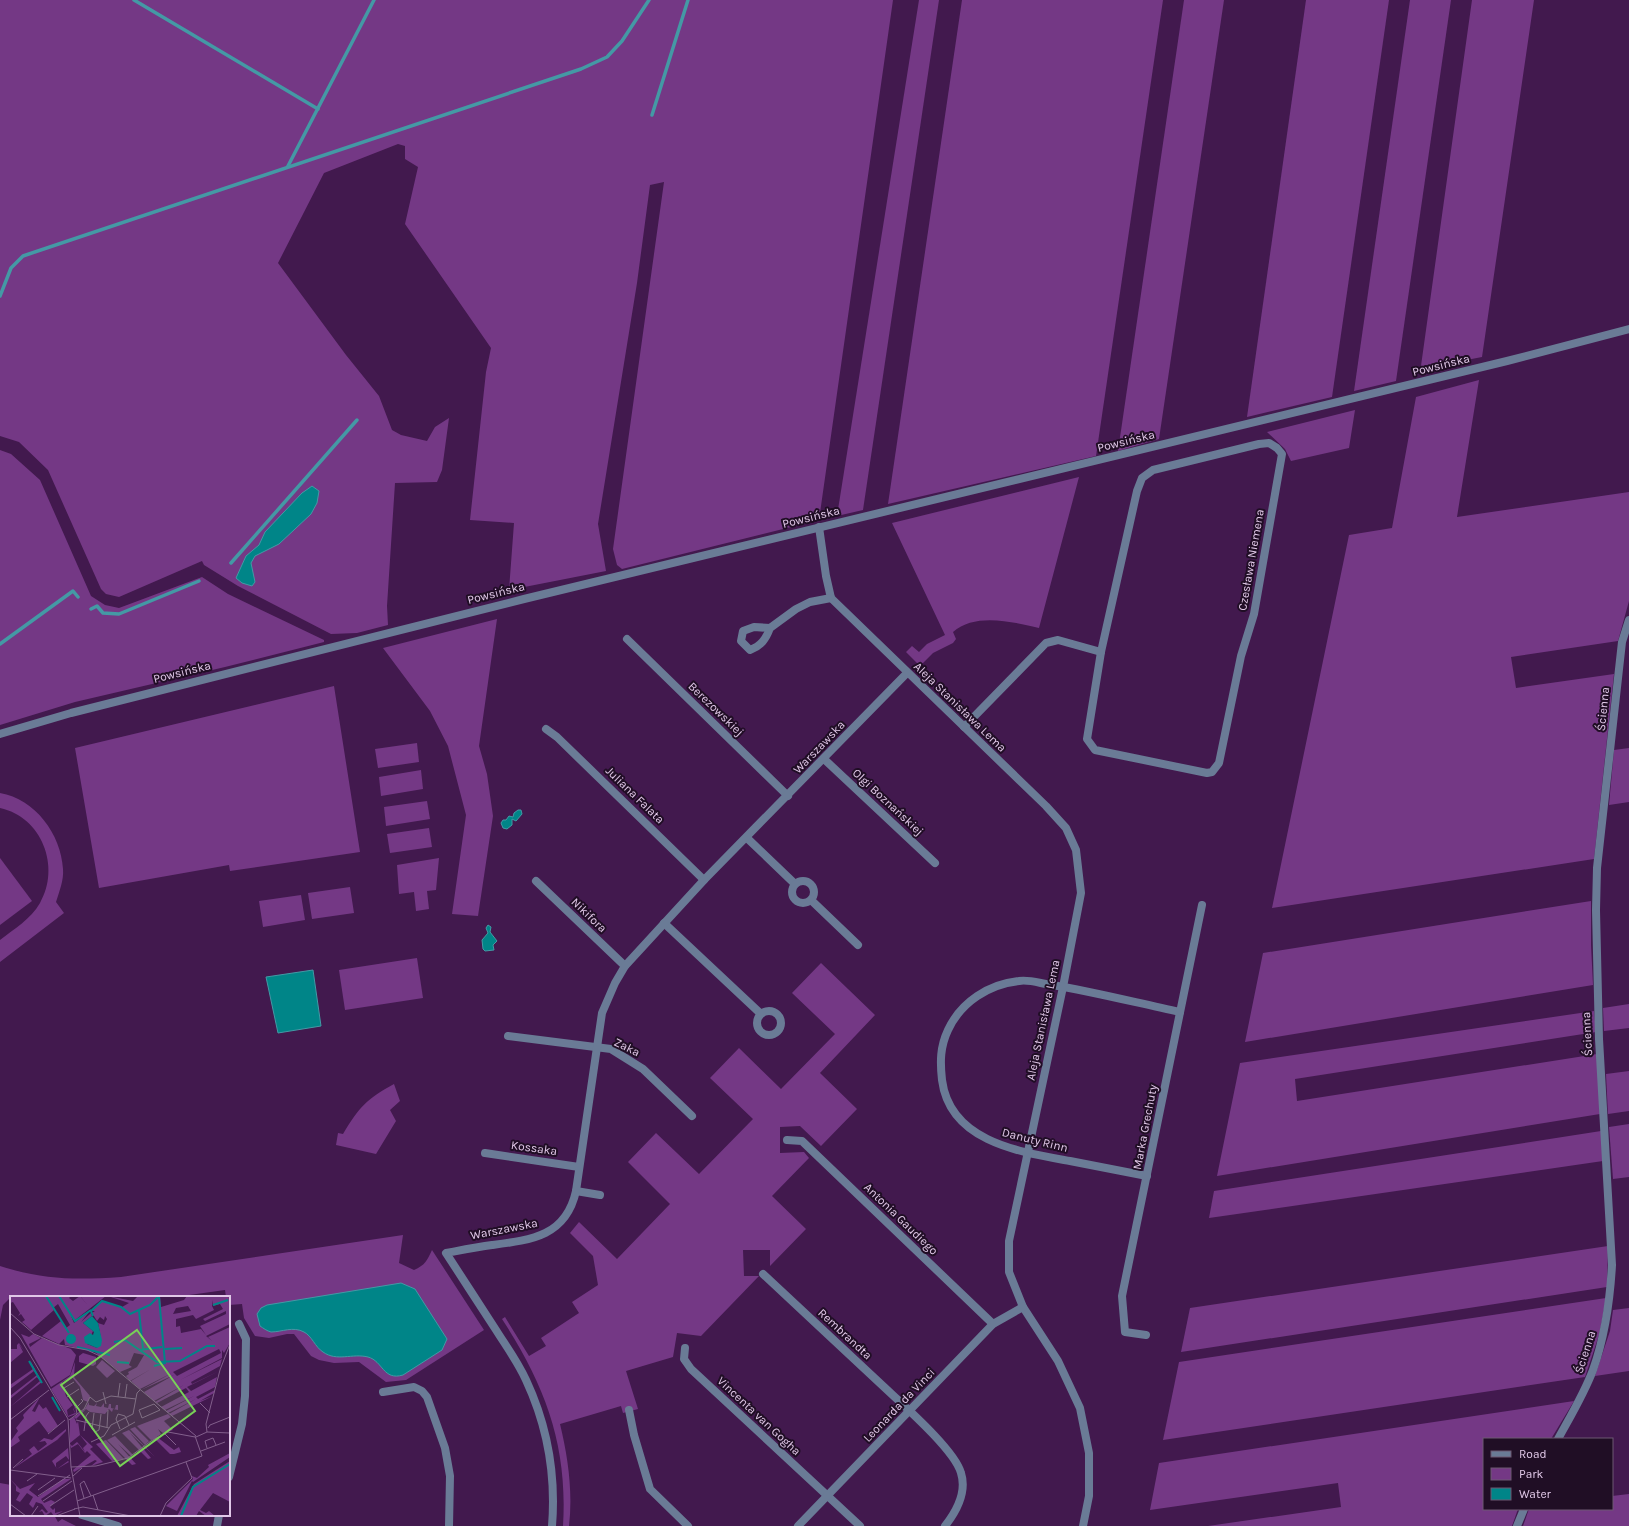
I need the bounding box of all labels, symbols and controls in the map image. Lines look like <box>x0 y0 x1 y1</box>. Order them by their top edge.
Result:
street label: Powsińska <box>1411 351 1471 379</box>
street label: Powsińska <box>1096 427 1156 455</box>
street label: Powsińska <box>781 503 841 531</box>
street label: Czesława Niemena <box>1235 508 1267 612</box>
street label: Powsińska <box>466 579 526 607</box>
street label: Powsińska <box>152 658 212 686</box>
street label: Aleja Stanisława Lema <box>911 659 1009 755</box>
street label: Berezowskiej <box>685 679 747 739</box>
street label: Ścienna <box>1593 686 1612 732</box>
street label: Warszawska <box>790 718 848 776</box>
street label: Juliana Falata <box>603 764 667 826</box>
street label: Olgi Boznańskiej <box>850 766 926 838</box>
street label: Nikifora <box>568 895 610 935</box>
street label: Aleja Stanisława Lema <box>1023 958 1063 1082</box>
street label: Ścienna <box>1578 1012 1595 1057</box>
street label: Zaka <box>612 1035 642 1059</box>
street label: Marka Grechuty <box>1130 1083 1160 1171</box>
street label: Danuty Rinn <box>1001 1125 1069 1155</box>
street label: Kossaka <box>510 1138 558 1158</box>
street label: Antonia Gaudiego <box>861 1180 941 1258</box>
street label: Warszawska <box>469 1216 539 1242</box>
inset map <box>10 1296 230 1516</box>
street label: Rembrandta <box>815 1306 875 1362</box>
street label: Ścienna <box>1571 1328 1598 1375</box>
street label: Leonarda da Vinci <box>860 1365 938 1445</box>
street label: Vincenta van Gogha <box>714 1374 804 1458</box>
legend <box>1483 1438 1613 1510</box>
text: Road <box>1519 1447 1547 1461</box>
text: Park <box>1519 1467 1544 1481</box>
text: Water <box>1519 1487 1552 1501</box>

